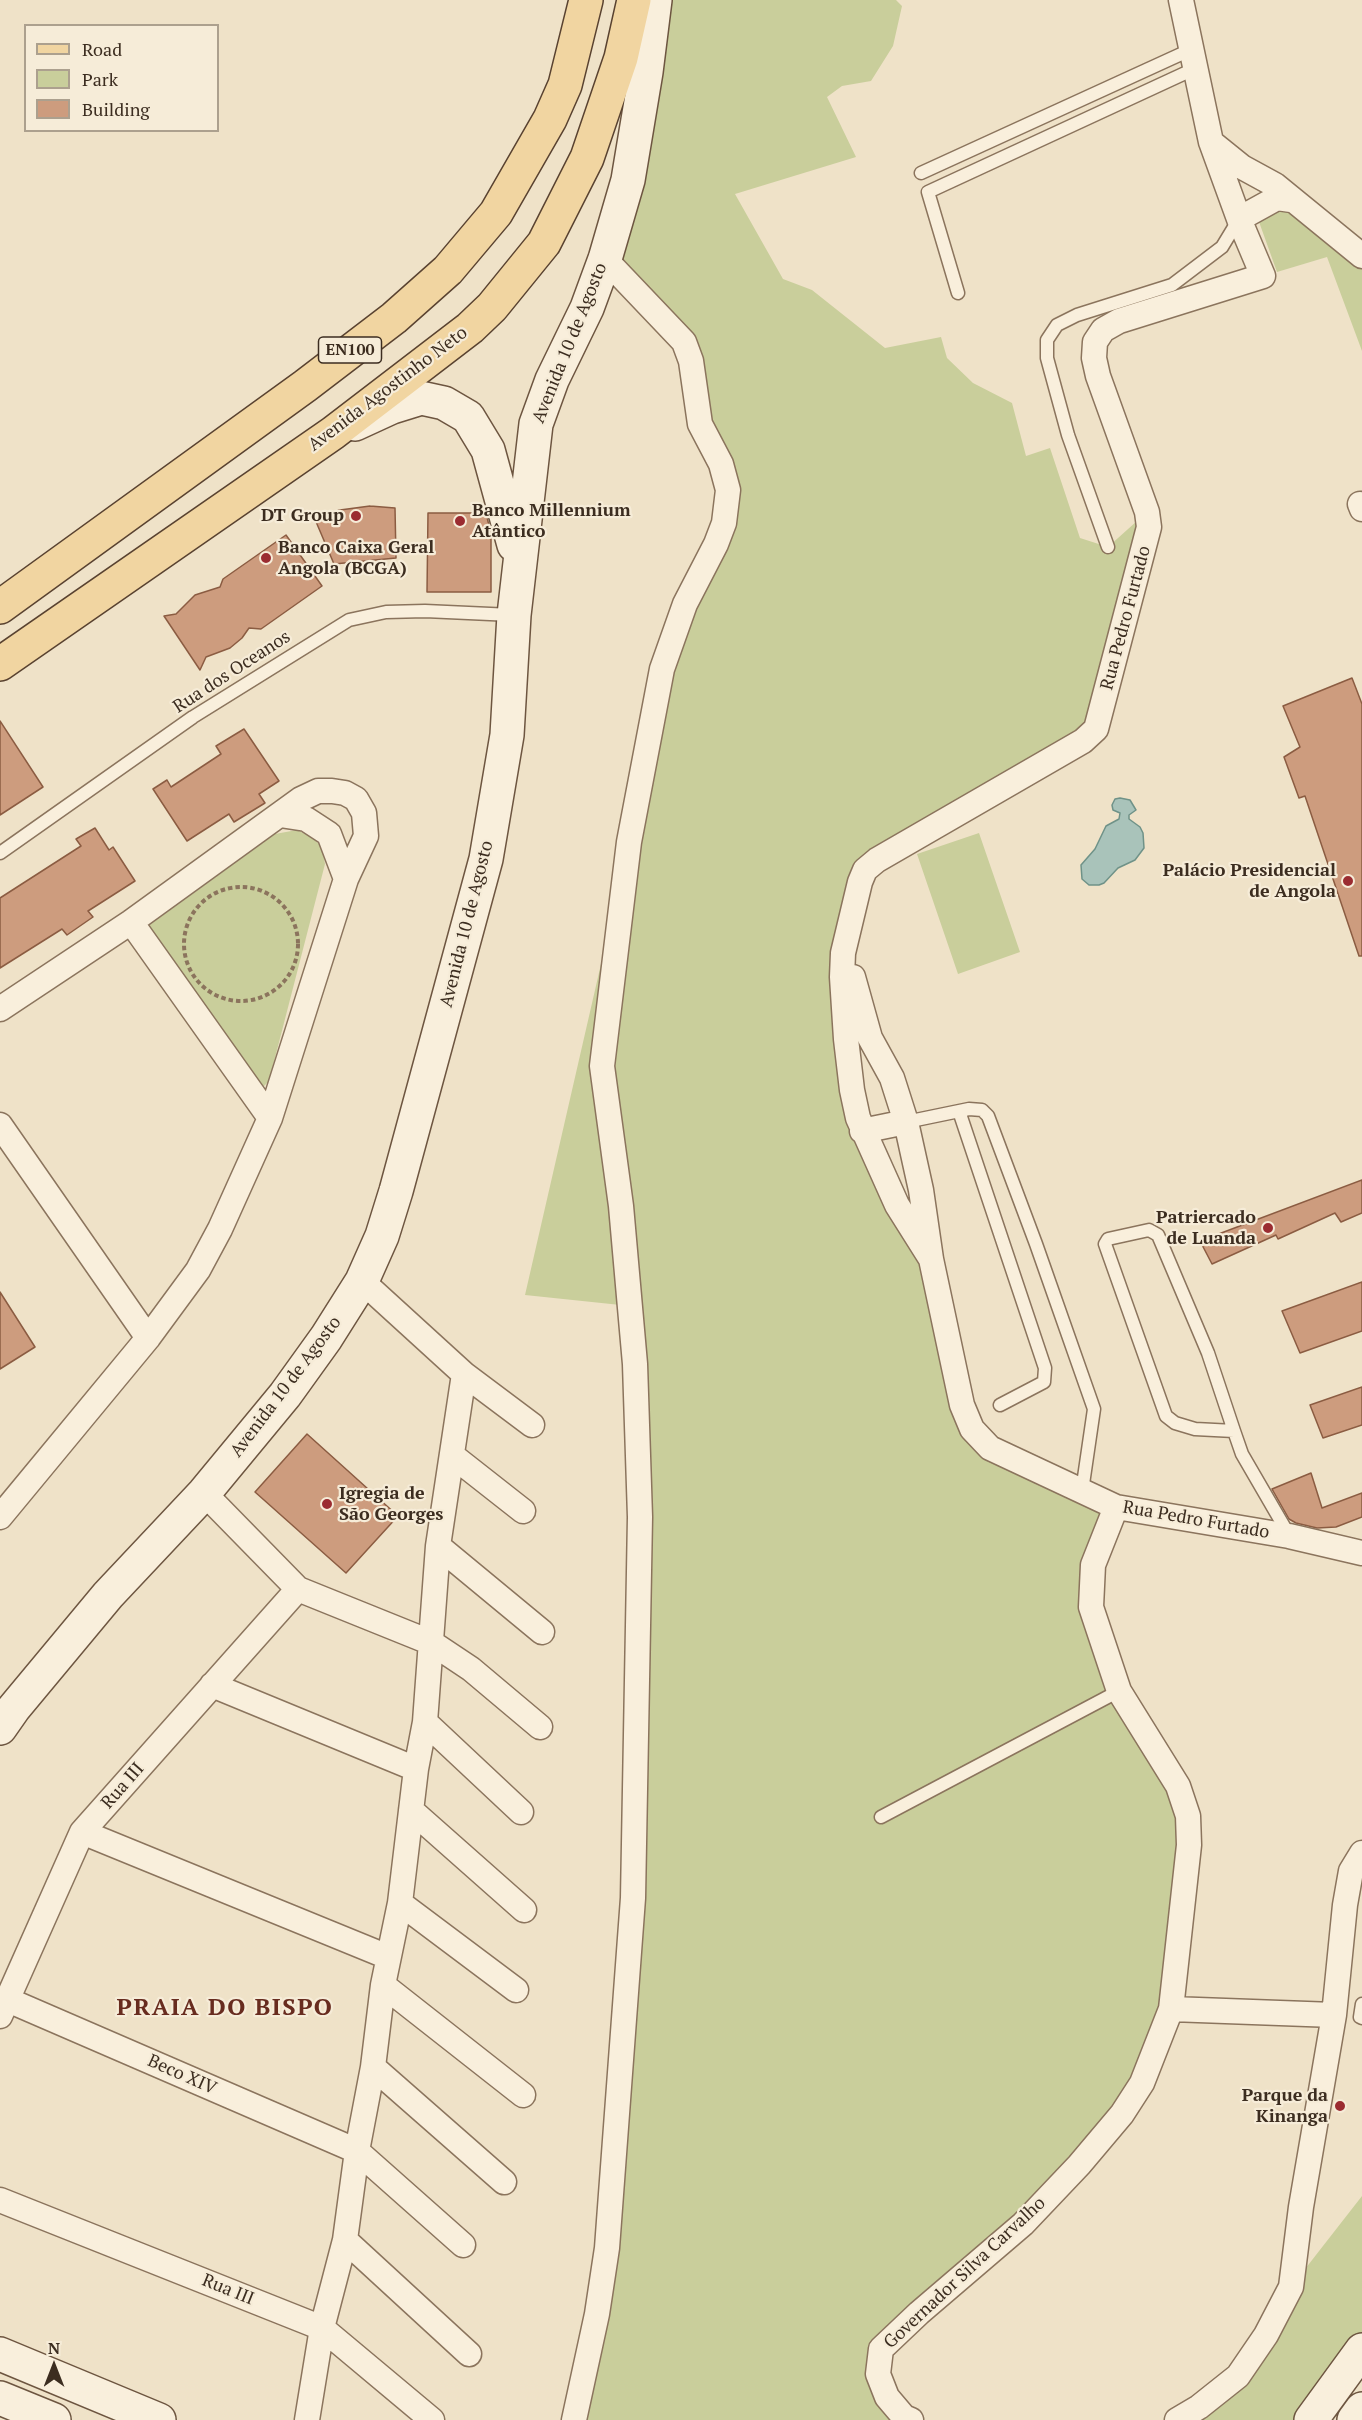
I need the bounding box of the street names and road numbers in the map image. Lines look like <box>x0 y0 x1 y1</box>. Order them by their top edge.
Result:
street label: Avenida 10 de Agosto <box>528 260 612 426</box>
street label: Avenida Agostinho Neto <box>304 322 472 456</box>
road number: EN100 <box>318 337 382 363</box>
street label: Rua Pedro Furtado <box>1096 543 1156 693</box>
street label: Rua dos Oceanos <box>169 626 295 718</box>
street label: Avenida 10 de Agosto <box>436 838 498 1010</box>
street label: Avenida 10 de Agosto <box>226 1312 346 1462</box>
street label: Rua Pedro Furtado <box>1121 1496 1271 1544</box>
street label: Rua III <box>97 1758 149 1814</box>
street label: Beco XIV <box>144 2050 220 2100</box>
street label: Governador Silva Carvalho <box>880 2192 1050 2354</box>
street label: Rua III <box>199 2270 257 2310</box>

